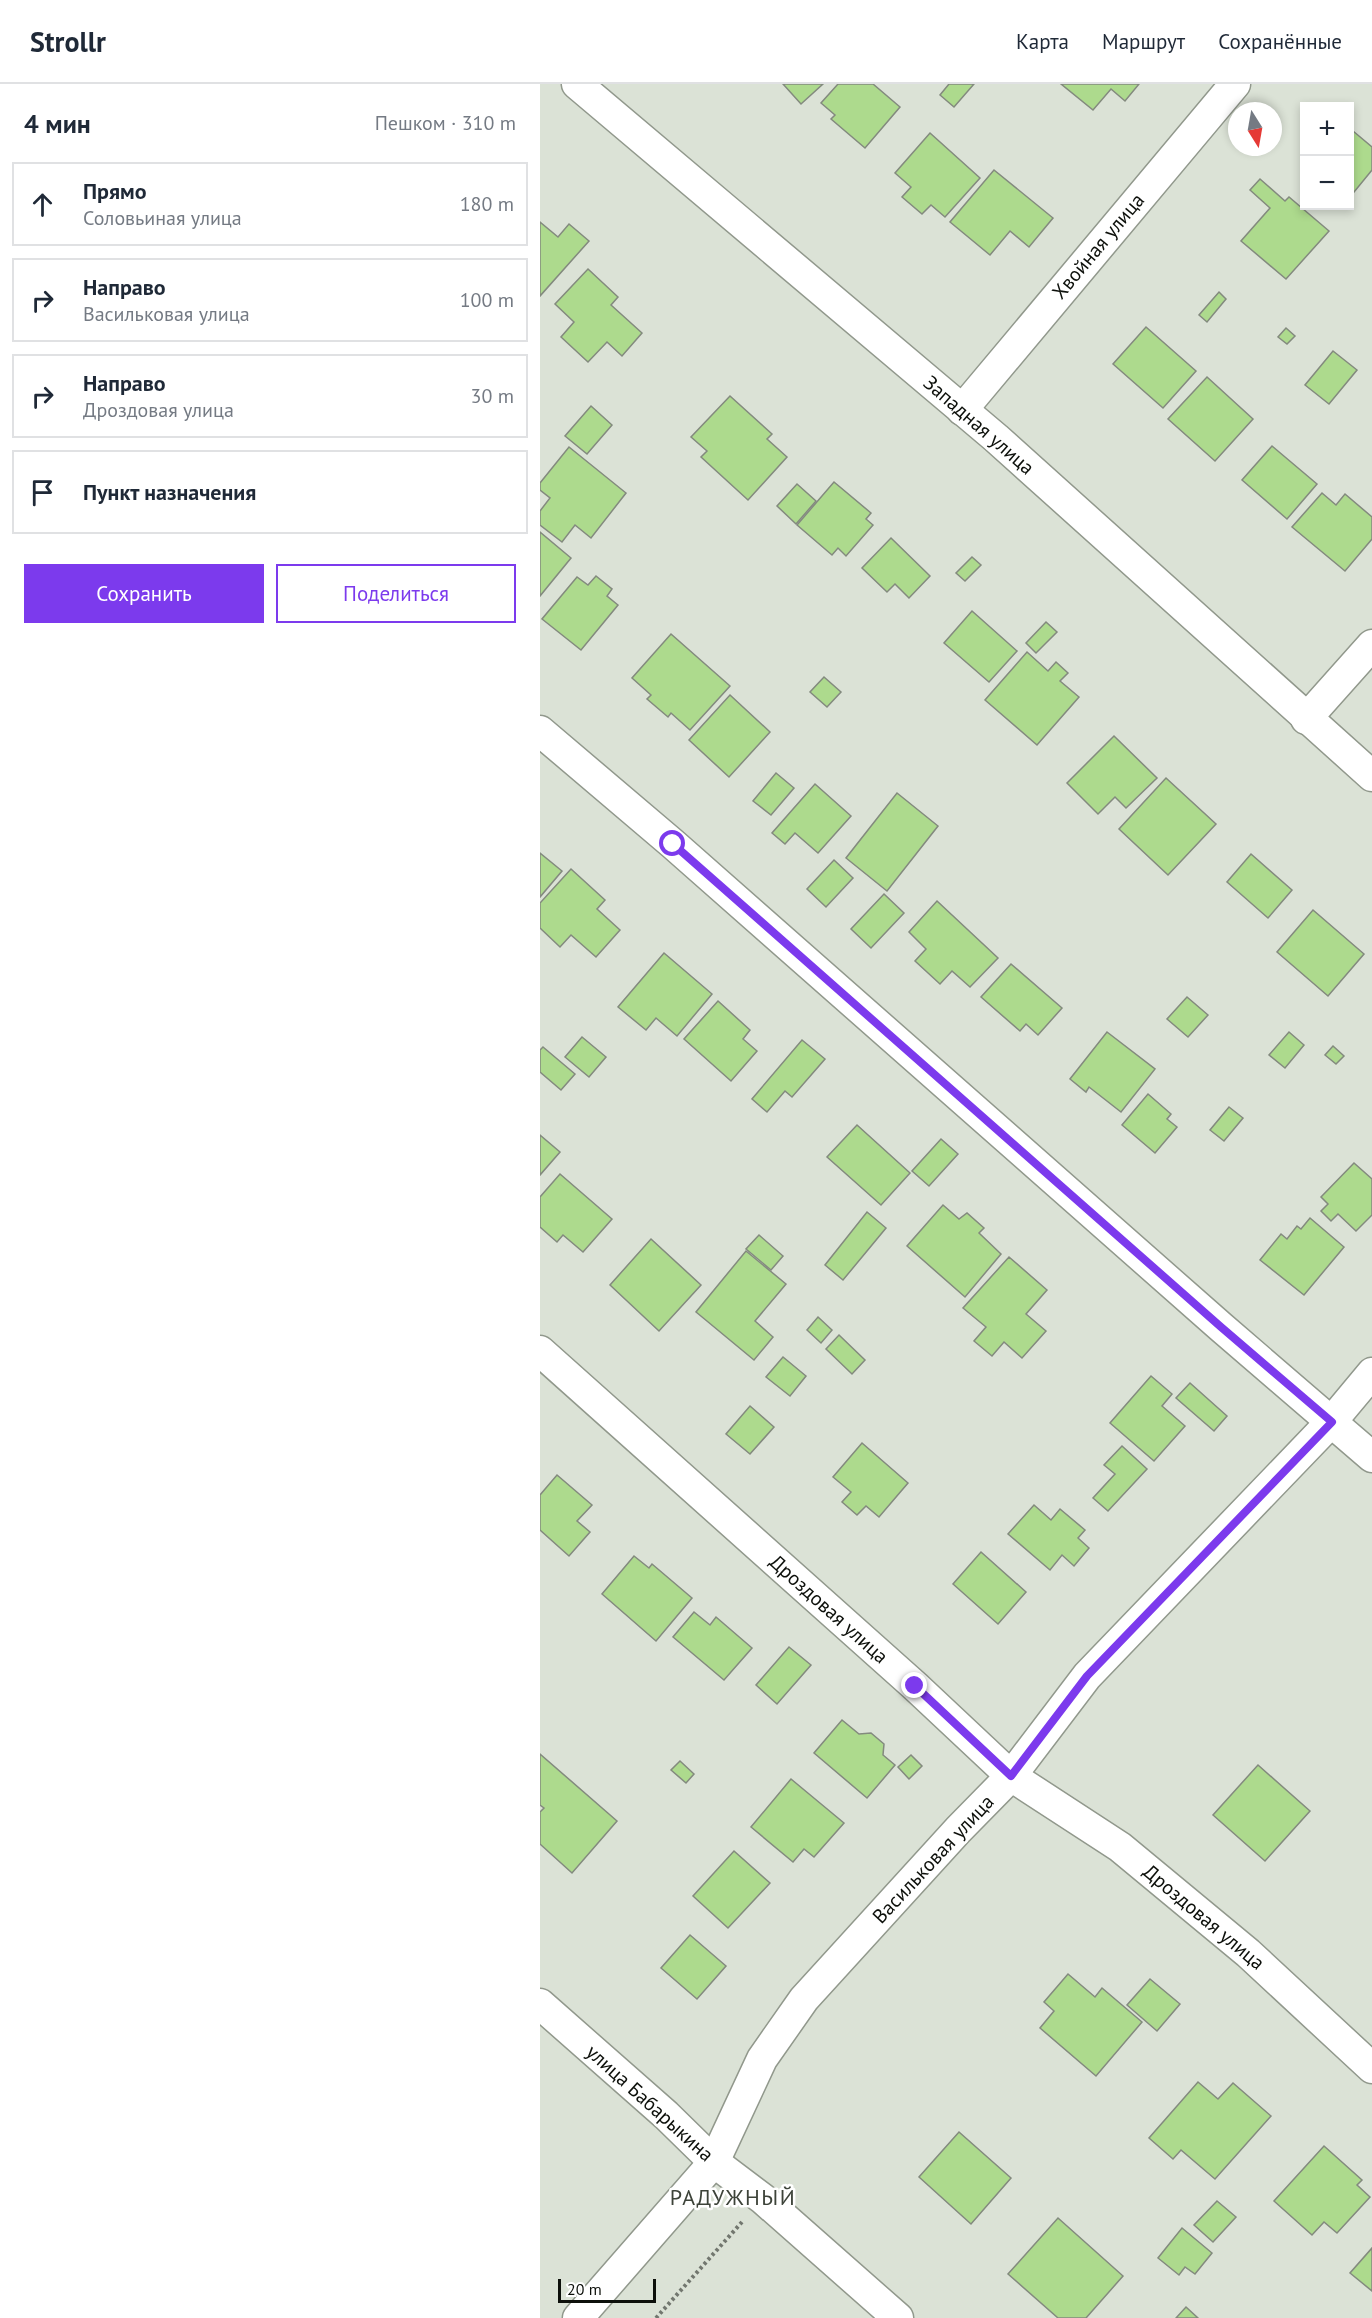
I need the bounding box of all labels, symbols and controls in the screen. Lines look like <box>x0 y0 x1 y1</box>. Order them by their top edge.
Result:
text: Strollr <box>30 23 106 60</box>
text: Карта <box>1016 28 1069 55</box>
text: Маршрут <box>1102 28 1185 55</box>
text: Сохранённые <box>1218 28 1342 55</box>
north arrow <box>1228 102 1282 156</box>
map controls <box>1300 102 1354 210</box>
button: + <box>1300 102 1354 156</box>
text: 4 мин <box>24 107 91 140</box>
text: Пешком · 310 m <box>375 110 516 136</box>
button: − <box>1300 156 1354 210</box>
text: Прямо <box>83 177 146 205</box>
icon: ahead <box>26 188 59 221</box>
street label: Хвойная улица <box>1046 188 1150 304</box>
text: 180 m <box>460 191 514 217</box>
text: Соловьиная улица <box>83 205 242 231</box>
text: Направо <box>83 273 166 301</box>
icon: right <box>26 284 59 317</box>
text: 100 m <box>460 287 514 313</box>
text: Васильковая улица <box>83 301 250 327</box>
text: Направо <box>83 369 166 397</box>
street label: Западная улица <box>918 370 1040 480</box>
icon: right <box>26 380 59 413</box>
text: 30 m <box>471 383 514 409</box>
text: Дроздовая улица <box>83 397 234 423</box>
icon: arrive <box>26 476 59 509</box>
text: Пункт назначения <box>83 478 256 506</box>
button: Сохранить <box>24 564 264 623</box>
button: Поделиться <box>276 564 516 623</box>
route start <box>659 830 685 856</box>
street label: Дроздовая улица <box>764 1549 894 1669</box>
route end <box>901 1672 927 1698</box>
street label: Васильковая улица <box>867 1789 999 1929</box>
street label: Дроздовая улица <box>1138 1859 1270 1975</box>
street label: улица Бабарыкина <box>581 2039 719 2167</box>
district label: РАДУЖНЫЙ <box>670 2183 796 2211</box>
scale bar <box>558 2276 656 2304</box>
text: 20 m <box>567 2279 602 2299</box>

